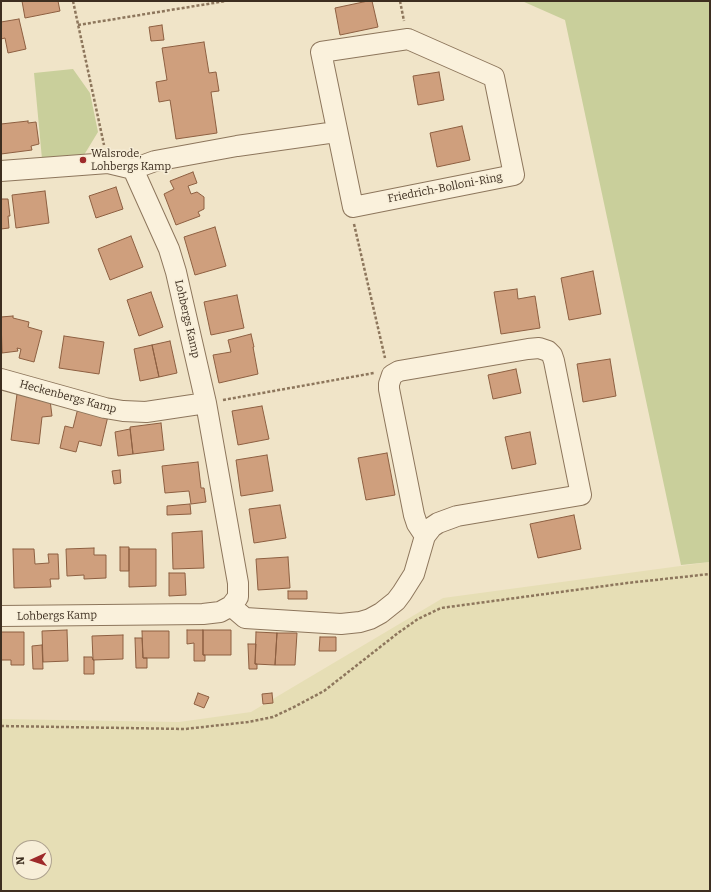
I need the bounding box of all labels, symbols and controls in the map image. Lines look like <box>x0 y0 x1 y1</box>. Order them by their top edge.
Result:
place label: Walsrode, Lohbergs Kamp <box>91 147 171 173</box>
marker: Walsrode, Lohbergs Kamp <box>78 155 88 165</box>
street label: Friedrich-Bolloni-Ring <box>387 170 503 206</box>
street label: Lohbergs Kamp <box>172 279 202 359</box>
street label: Heckenbergs Kamp <box>18 378 118 416</box>
street label: Lohbergs Kamp <box>17 609 97 623</box>
north arrow <box>12 840 52 880</box>
text: N <box>14 856 27 865</box>

